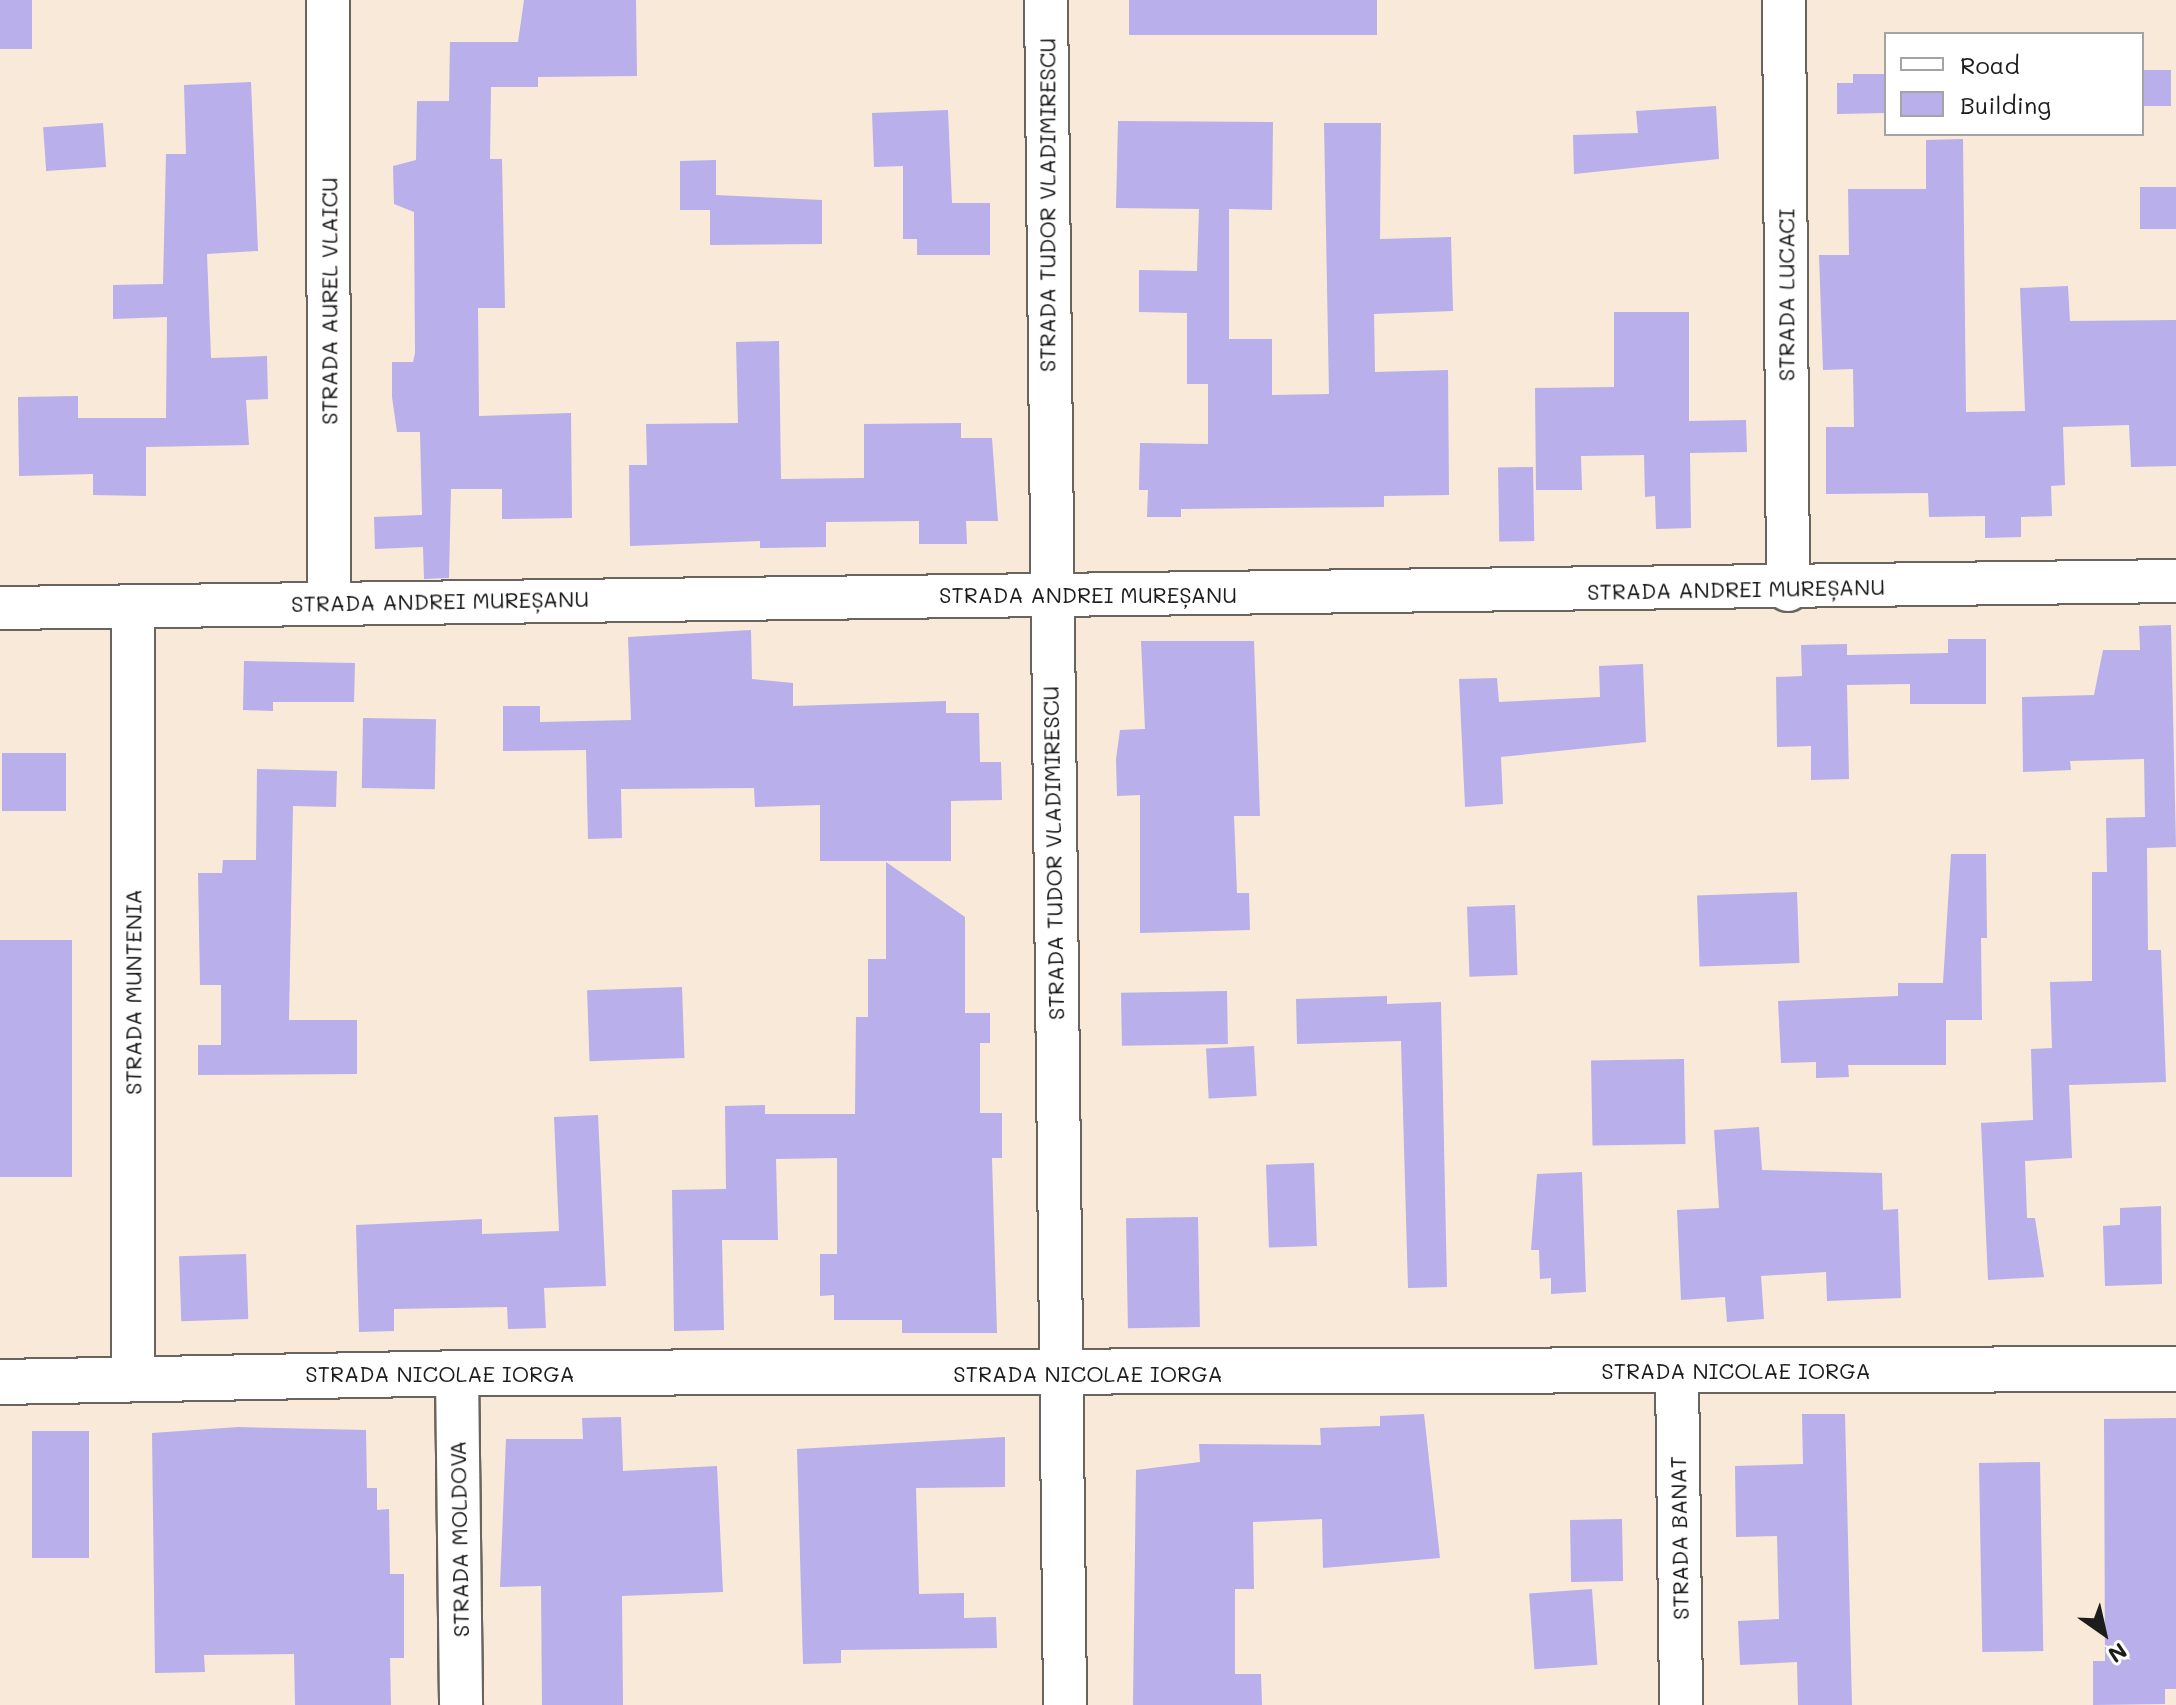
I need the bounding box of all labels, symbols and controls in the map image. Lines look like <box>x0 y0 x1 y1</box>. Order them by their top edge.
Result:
legend <box>1884 32 2144 136</box>
street label: STRADA TUDOR VLADIMIRESCU <box>1034 38 1060 372</box>
text: Road <box>1960 49 2020 80</box>
text: Building <box>1960 89 2051 120</box>
street label: STRADA AUREL VLAICU <box>316 177 342 425</box>
street label: STRADA LUCACI <box>1773 209 1799 381</box>
street label: STRADA ANDREI MUREȘANU <box>1587 573 1885 605</box>
street label: STRADA ANDREI MUREȘANU <box>939 582 1237 608</box>
street label: STRADA ANDREI MUREȘANU <box>291 585 589 617</box>
street label: STRADA TUDOR VLADIMIRESCU <box>1037 686 1069 1020</box>
street label: STRADA MUNTENIA <box>120 889 146 1095</box>
street label: STRADA NICOLAE IORGA <box>1601 1358 1871 1384</box>
street label: STRADA NICOLAE IORGA <box>305 1361 575 1387</box>
street label: STRADA NICOLAE IORGA <box>953 1361 1223 1387</box>
street label: STRADA MOLDOVA <box>444 1441 474 1637</box>
street label: STRADA BANAT <box>1664 1456 1694 1620</box>
north arrow <box>2064 1593 2144 1673</box>
text: N <box>2103 1637 2133 1670</box>

